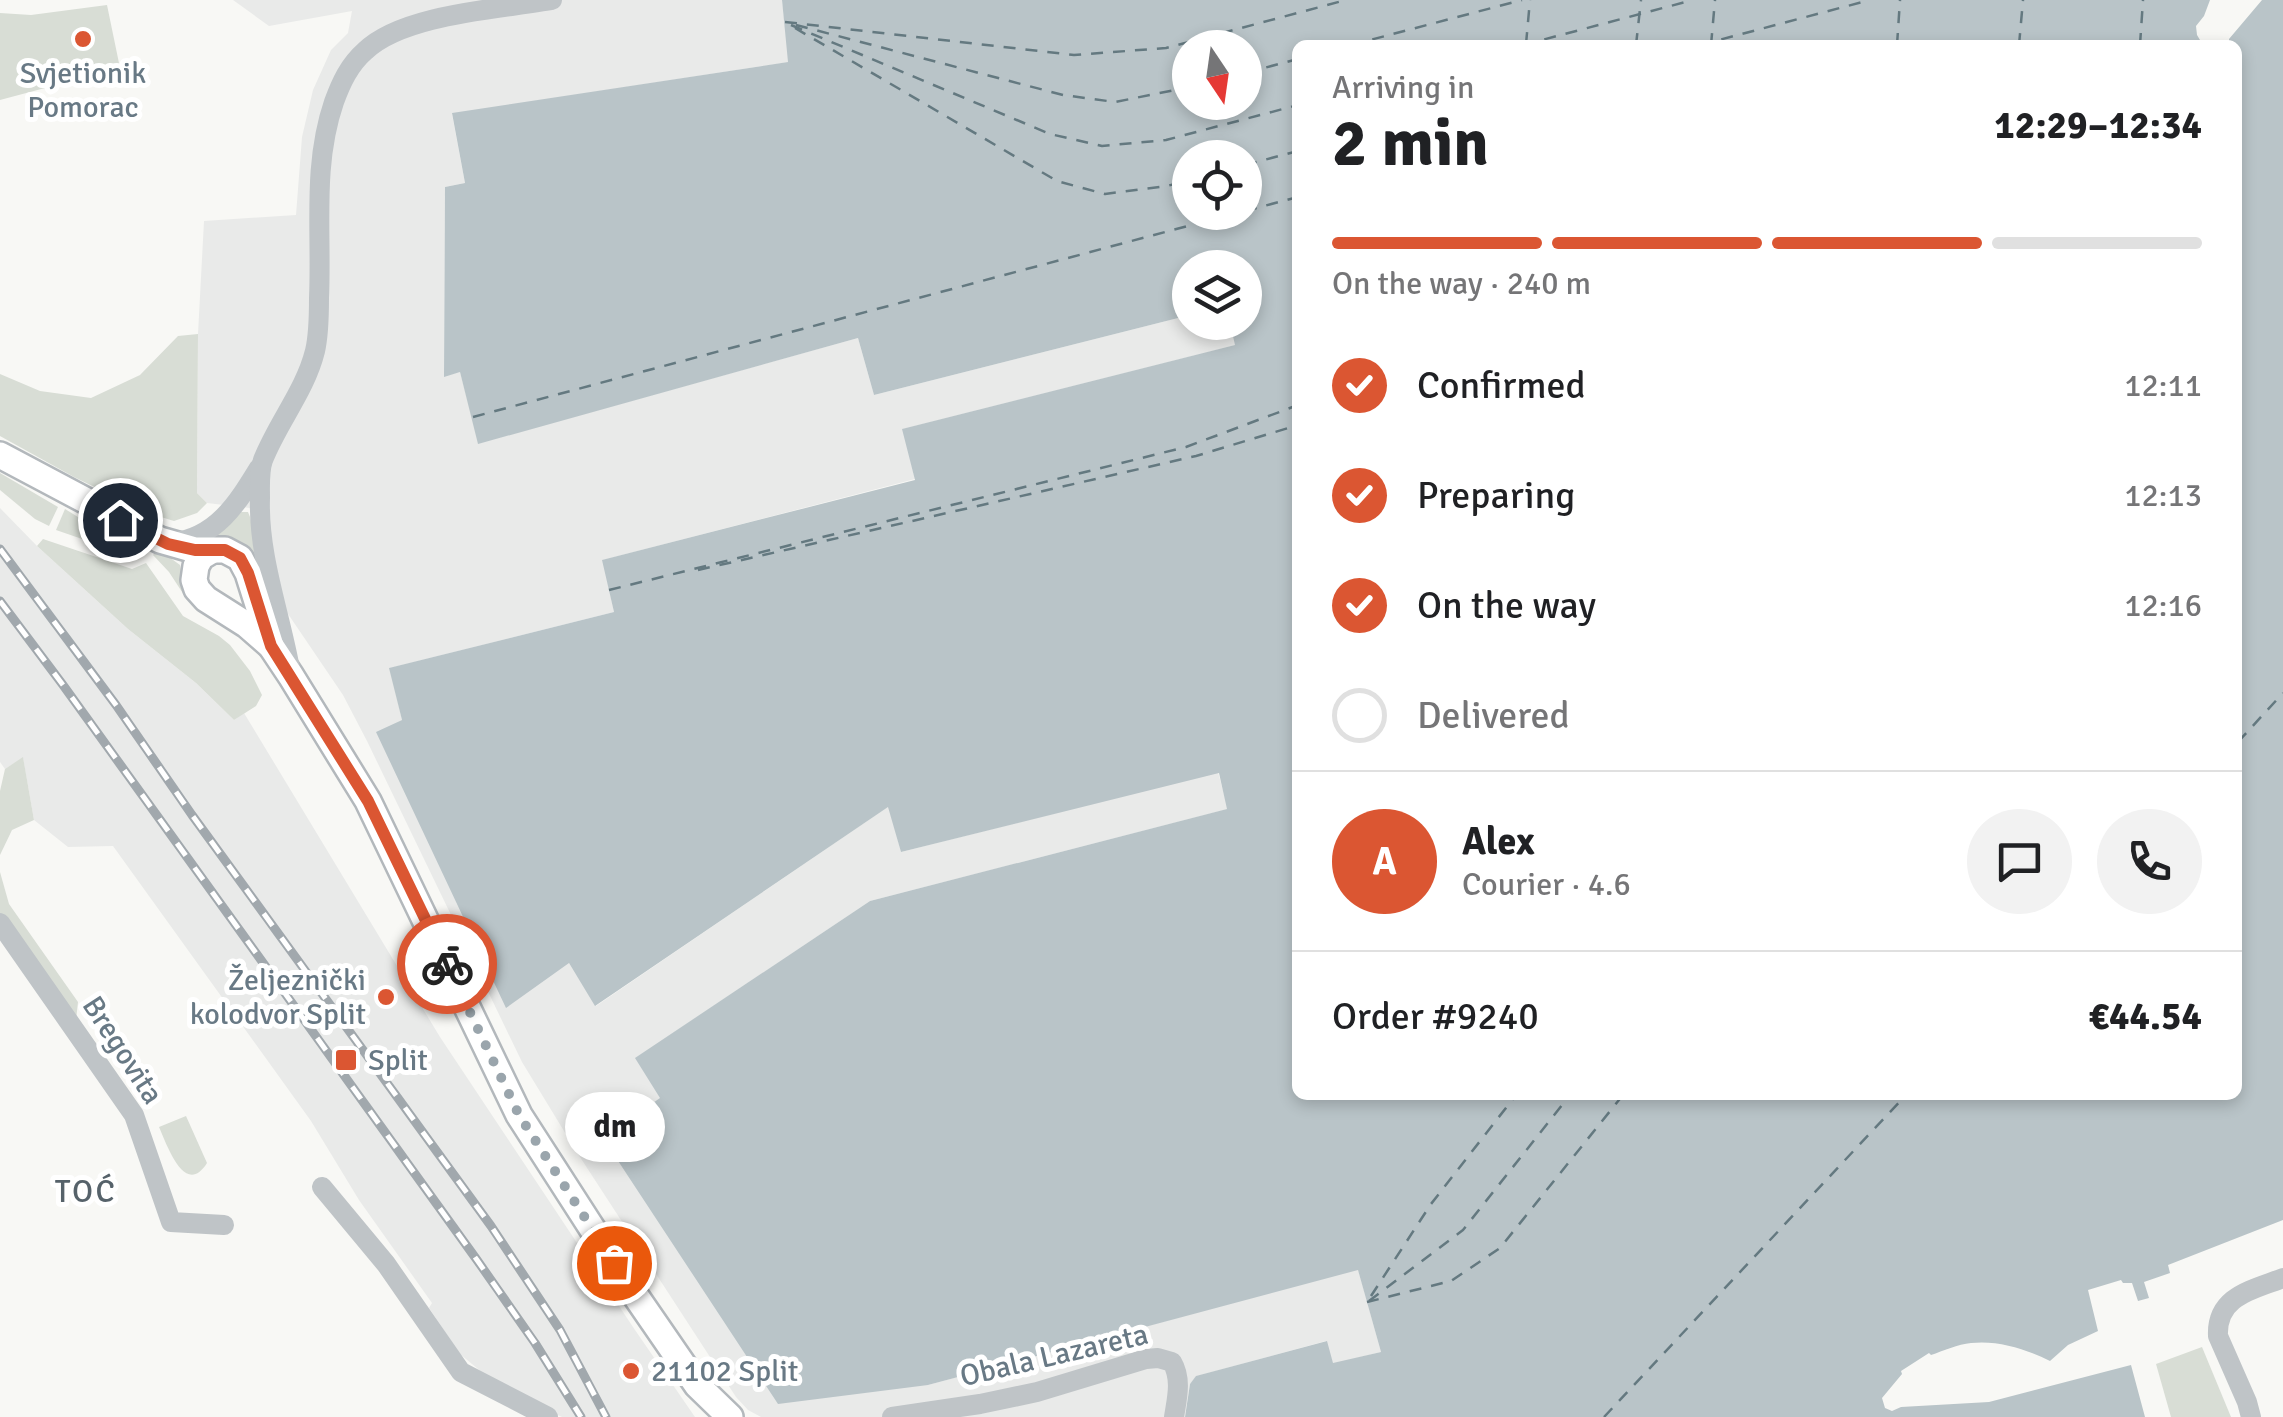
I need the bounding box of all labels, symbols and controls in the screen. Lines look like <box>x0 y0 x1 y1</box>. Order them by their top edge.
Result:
marker: Svjetionik Pomorac <box>72 28 94 50</box>
north arrow <box>1172 30 1262 120</box>
map controls <box>1172 30 1262 340</box>
place label: Svjetionik Pomorac <box>20 55 146 126</box>
text: Arriving in <box>1332 68 1474 107</box>
text: 12:29–12:34 <box>1994 102 2202 149</box>
text: 2 min <box>1332 104 1489 184</box>
button: locate <box>1172 140 1262 230</box>
button: layers <box>1172 250 1262 340</box>
text: On the way · 240 m <box>1332 264 1591 303</box>
icon: check <box>1332 358 1387 413</box>
text: Confirmed <box>1417 362 1586 409</box>
text: 12:11 <box>2124 366 2202 405</box>
icon: check <box>1332 468 1387 523</box>
text: Preparing <box>1417 472 1575 519</box>
text: 12:13 <box>2124 476 2202 515</box>
pin <box>78 478 163 563</box>
icon: home <box>93 493 148 548</box>
icon: check <box>1332 578 1387 633</box>
text: On the way <box>1417 582 1596 629</box>
text: 12:16 <box>2124 586 2202 625</box>
text: Delivered <box>1417 692 1570 739</box>
button: chat <box>1967 809 2072 914</box>
button: phone <box>2097 809 2202 914</box>
text: Alex <box>1462 818 1535 865</box>
text: A <box>1372 838 1397 885</box>
text: Courier · 4.6 <box>1462 865 1631 904</box>
courier <box>397 914 497 1014</box>
icon: bike <box>420 937 475 992</box>
place label: Željeznički kolodvor Split <box>190 962 366 1033</box>
marker: Željeznički kolodvor Split <box>375 986 397 1008</box>
street label: Bregovita <box>74 989 171 1111</box>
text: Order #9240 <box>1332 993 1539 1040</box>
text: €44.54 <box>2089 993 2202 1040</box>
place label: Split <box>368 1042 428 1079</box>
marker: Split <box>333 1047 359 1073</box>
callout: dm <box>564 1093 664 1163</box>
text: dm <box>593 1107 637 1146</box>
district label: TOĆ <box>55 1172 117 1211</box>
pin <box>572 1221 657 1306</box>
icon: bag <box>587 1236 642 1291</box>
street label: Obala Lazareta <box>957 1316 1152 1395</box>
place label: 21102 Split <box>651 1353 798 1390</box>
marker: 21102 Split <box>620 1360 642 1382</box>

